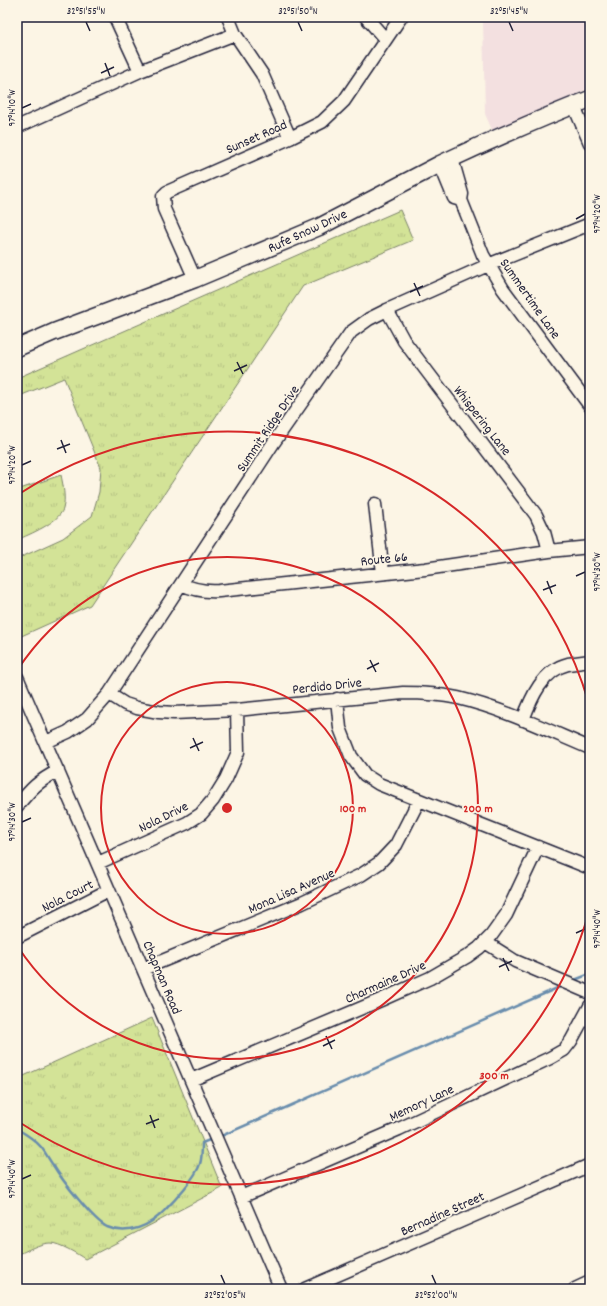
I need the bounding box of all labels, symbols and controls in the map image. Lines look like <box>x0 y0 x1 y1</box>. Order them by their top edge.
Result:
text: 32°51'55"N <box>67 5 105 19</box>
text: 32°51'50"N <box>278 5 318 19</box>
text: 32°51'45"N <box>490 5 528 19</box>
text: 97°14'10"W <box>6 89 20 126</box>
street label: Sunset Road <box>223 115 291 160</box>
text: 97°14'20"W <box>591 194 605 234</box>
street label: Rufe Snow Drive <box>265 205 351 259</box>
street label: Summertime Lane <box>494 255 565 344</box>
street label: Summit Ridge Drive <box>232 382 305 476</box>
street label: Whispering Lane <box>448 382 515 460</box>
text: 97°14'20"W <box>6 445 20 485</box>
street label: Route 66 <box>360 548 409 572</box>
text: 97°14'30"W <box>591 552 605 592</box>
street label: Perdido Drive <box>291 673 363 701</box>
street label: Nola Drive <box>136 797 192 838</box>
centre of rings <box>220 801 234 815</box>
text: 100 m <box>340 801 366 818</box>
text: 200 m <box>463 801 493 818</box>
text: 97°14'30"W <box>6 802 20 842</box>
street label: Mona Lisa Avenue <box>245 864 338 920</box>
street label: Nola Court <box>39 875 97 918</box>
text: 97°14'40"W <box>591 909 605 948</box>
street label: Chapman Road <box>137 938 186 1018</box>
street label: Charmaine Drive <box>342 956 429 1010</box>
text: 300 m <box>479 1068 509 1085</box>
street label: Memory Lane <box>386 1080 457 1127</box>
text: 97°14'40"W <box>6 1159 20 1198</box>
street label: Bernadine Street <box>398 1187 488 1242</box>
text: 32°52'05"N <box>204 1289 246 1303</box>
text: 32°52'00"N <box>415 1289 457 1303</box>

